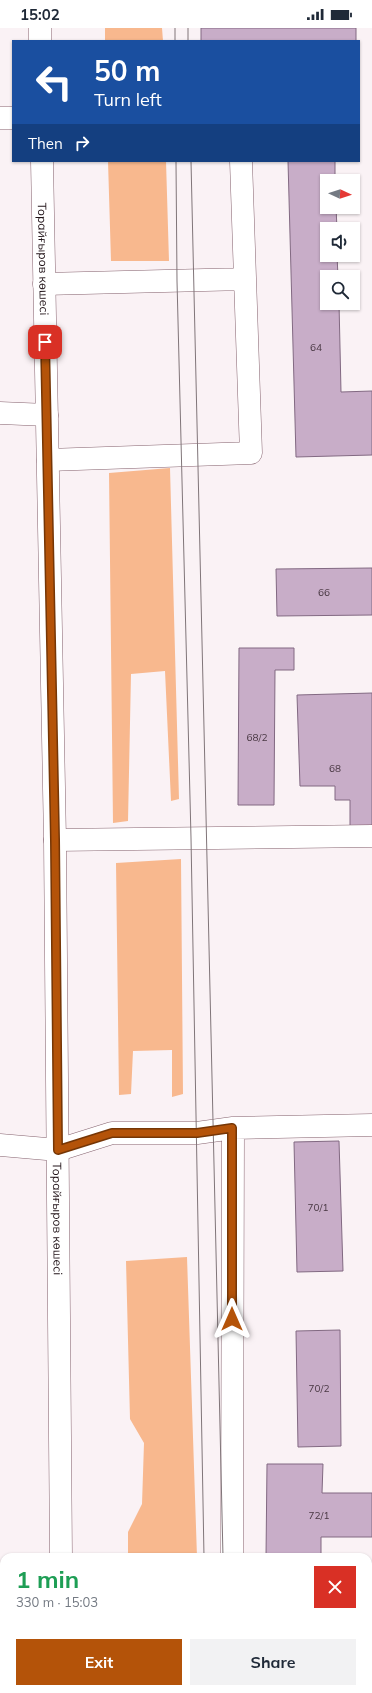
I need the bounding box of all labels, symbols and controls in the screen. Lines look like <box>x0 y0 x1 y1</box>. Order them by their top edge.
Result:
text: 15:02 <box>20 5 60 24</box>
text: 50 m <box>94 53 160 88</box>
icon: left <box>28 56 80 108</box>
text: Turn left <box>94 88 162 111</box>
icon: right <box>71 132 93 154</box>
text: Then <box>28 134 63 153</box>
north arrow <box>320 174 360 214</box>
map controls <box>320 174 360 310</box>
street label: Торайғыров көшесі <box>35 202 52 316</box>
button: sound <box>320 222 360 262</box>
button: search <box>320 270 360 310</box>
pin <box>28 325 62 359</box>
icon: arrive <box>34 331 56 353</box>
house number: 64 <box>310 341 322 354</box>
house number: 66 <box>318 586 330 599</box>
house number: 68/2 <box>247 731 267 744</box>
house number: 68 <box>329 762 341 775</box>
street label: Торайғыров көшесі <box>50 1162 66 1275</box>
house number: 70/1 <box>308 1201 328 1214</box>
position arrow <box>211 1298 253 1340</box>
house number: 70/2 <box>309 1382 329 1395</box>
house number: 72/1 <box>309 1509 329 1522</box>
text: 1 min <box>16 1564 79 1594</box>
button: close <box>314 1566 356 1608</box>
text: 330 m · 15:03 <box>16 1594 98 1610</box>
button: Exit <box>16 1639 182 1685</box>
button: Share <box>190 1639 356 1685</box>

